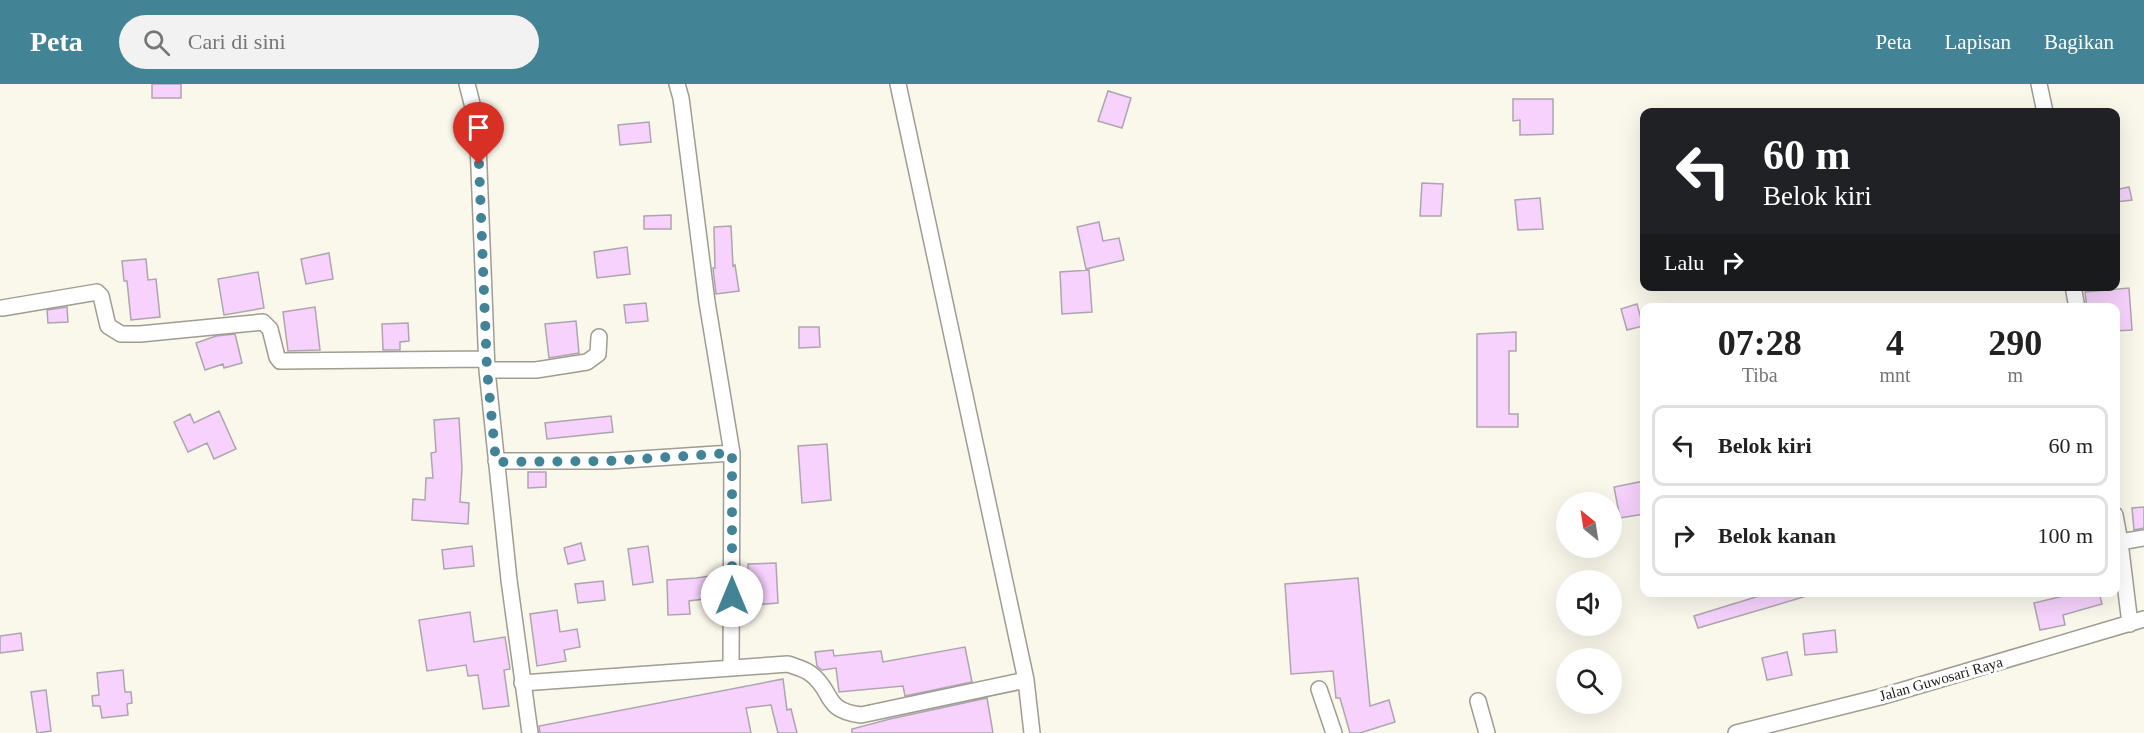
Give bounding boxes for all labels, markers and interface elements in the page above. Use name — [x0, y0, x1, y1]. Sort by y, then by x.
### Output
search box — [119, 15, 539, 69]
text: Peta — [30, 26, 83, 57]
icon: search — [140, 26, 173, 59]
text: Cari di sini — [188, 29, 286, 54]
text: Peta — [1875, 30, 1912, 54]
text: Lapisan — [1945, 30, 2011, 54]
text: Bagikan — [2044, 30, 2114, 54]
pin — [453, 102, 504, 164]
icon: arrive — [462, 111, 495, 144]
icon: left — [1664, 132, 1742, 210]
text: 60 m — [1763, 132, 1851, 178]
text: Belok kiri — [1763, 181, 1872, 211]
icon: right — [1716, 246, 1749, 279]
text: Lalu — [1664, 250, 1704, 275]
text: 07:28 — [1718, 323, 1802, 363]
text: 4 — [1886, 323, 1904, 363]
text: 290 — [1988, 323, 2042, 363]
text: Tiba — [1742, 364, 1778, 386]
text: mnt — [1879, 364, 1911, 386]
text: m — [2008, 364, 2023, 386]
icon: left — [1667, 429, 1700, 462]
text: Belok kiri — [1718, 433, 1812, 458]
text: 60 m — [2048, 433, 2093, 458]
north arrow — [1556, 492, 1622, 558]
map controls — [1556, 492, 1622, 714]
icon: right — [1667, 519, 1700, 552]
text: Belok kanan — [1718, 523, 1836, 548]
text: 100 m — [2037, 523, 2093, 548]
position arrow — [700, 564, 764, 628]
button: sound — [1556, 570, 1622, 636]
button: search — [1556, 648, 1622, 714]
street label: Jalan Guwosari Raya — [1878, 654, 2005, 704]

